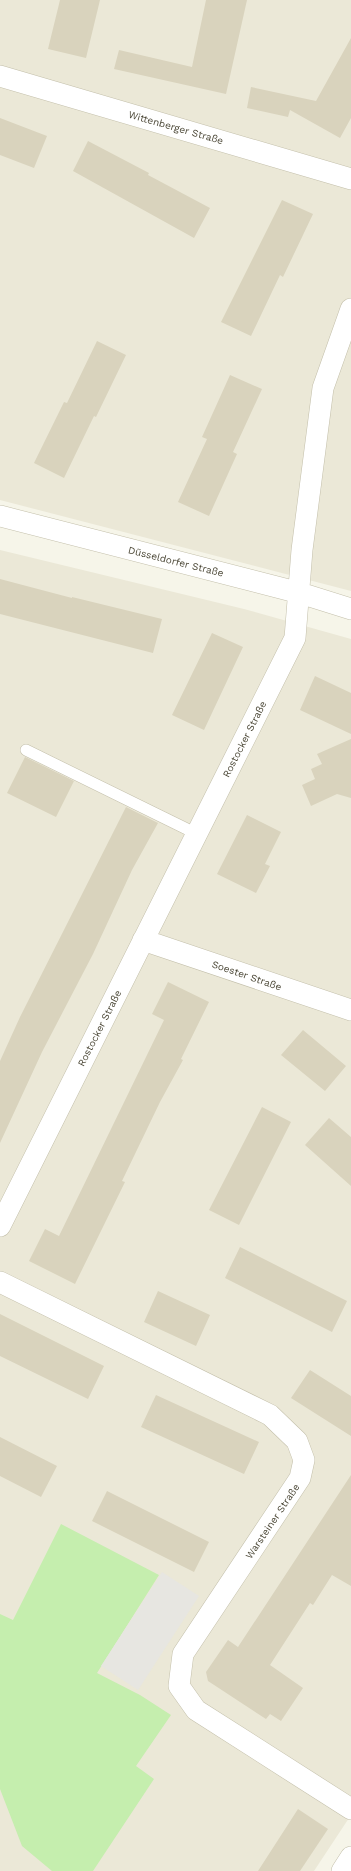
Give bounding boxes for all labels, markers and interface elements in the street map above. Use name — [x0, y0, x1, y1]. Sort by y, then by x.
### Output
street label: Wittenberger Straße — [127, 109, 225, 146]
street label: Düsseldorfer Straße — [127, 544, 225, 579]
street label: Rostocker Straße — [220, 699, 269, 779]
street label: Soester Straße — [211, 958, 283, 993]
street label: Rostocker Straße — [75, 988, 124, 1068]
street label: Warsteiner Straße — [243, 1482, 302, 1561]

